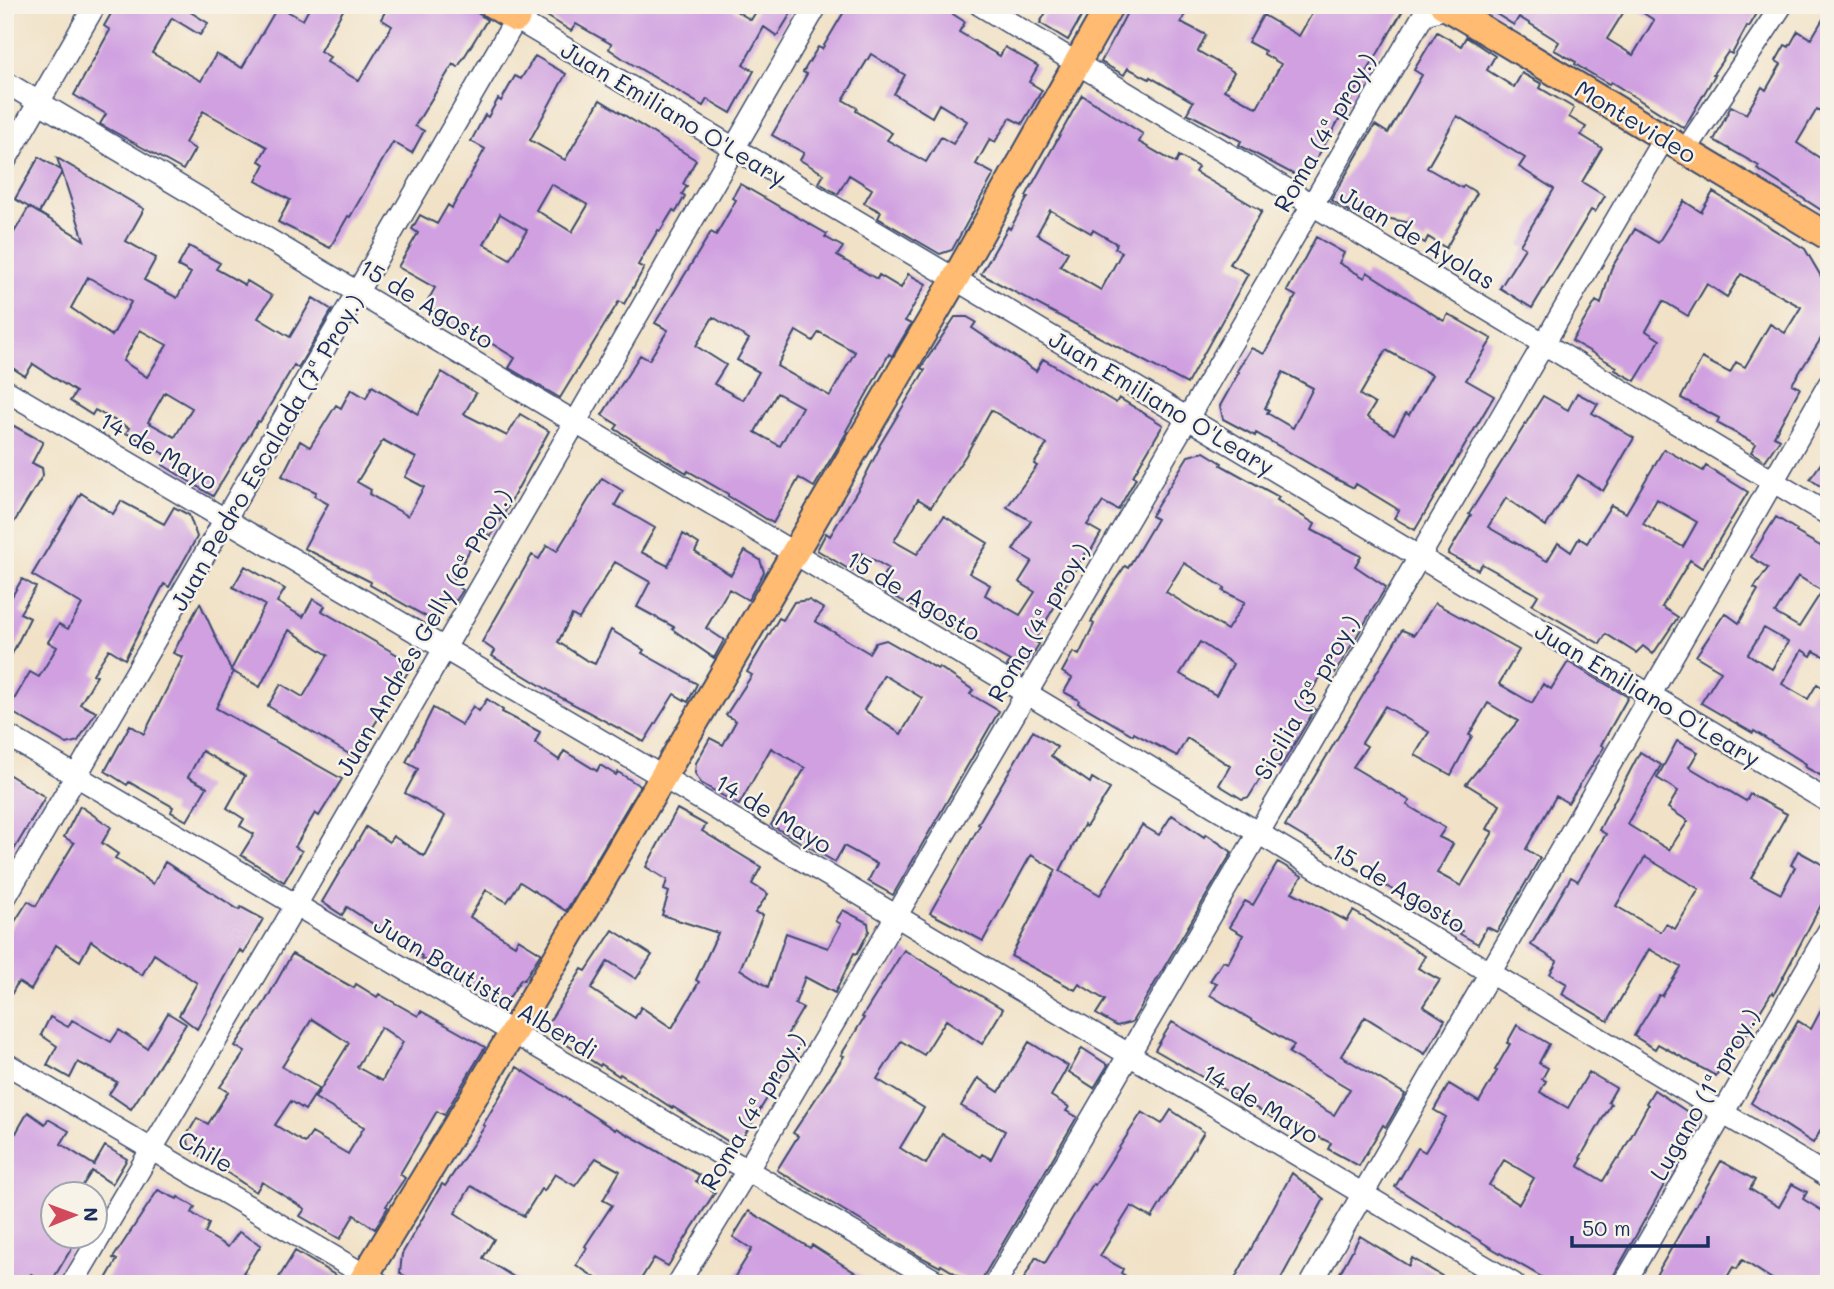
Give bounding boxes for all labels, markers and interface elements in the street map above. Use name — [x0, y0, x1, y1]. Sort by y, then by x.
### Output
street label: Juan Emiliano O'Leary — [556, 33, 792, 193]
street label: Roma (4ª proy.) — [1266, 47, 1382, 217]
street label: Montevideo — [1570, 73, 1702, 169]
street label: Juan de Ayolas — [1335, 178, 1501, 296]
street label: 15 de Agosto — [354, 251, 500, 355]
street label: Juan Pedro Escalada (7ª Proy.) — [162, 288, 370, 616]
street label: Juan Emiliano O'Leary — [1044, 322, 1280, 482]
street label: 14 de Mayo — [94, 404, 224, 496]
street label: Juan Andrés Gelly (6ª Proy.) — [328, 483, 518, 781]
street label: Roma (4ª proy.) — [980, 537, 1096, 707]
street label: 15 de Agosto — [841, 543, 987, 647]
street label: Sicilia (3ª proy.) — [1246, 609, 1366, 785]
street label: Juan Emiliano O'Leary — [1530, 614, 1766, 774]
street label: 14 de Mayo — [710, 766, 838, 860]
street label: 15 de Agosto — [1326, 835, 1472, 939]
street label: Juan Bautista Alberdi — [369, 908, 603, 1066]
street label: Lugano (1ª proy.) — [1642, 1002, 1766, 1186]
street label: Roma (4ª proy.) — [693, 1026, 811, 1196]
street label: 14 de Mayo — [1197, 1056, 1325, 1150]
street label: Chile — [173, 1123, 239, 1179]
north arrow — [38, 1180, 108, 1250]
scale bar — [1572, 1205, 1708, 1249]
text: N — [79, 1207, 104, 1222]
text: 50 m — [1582, 1214, 1631, 1241]

